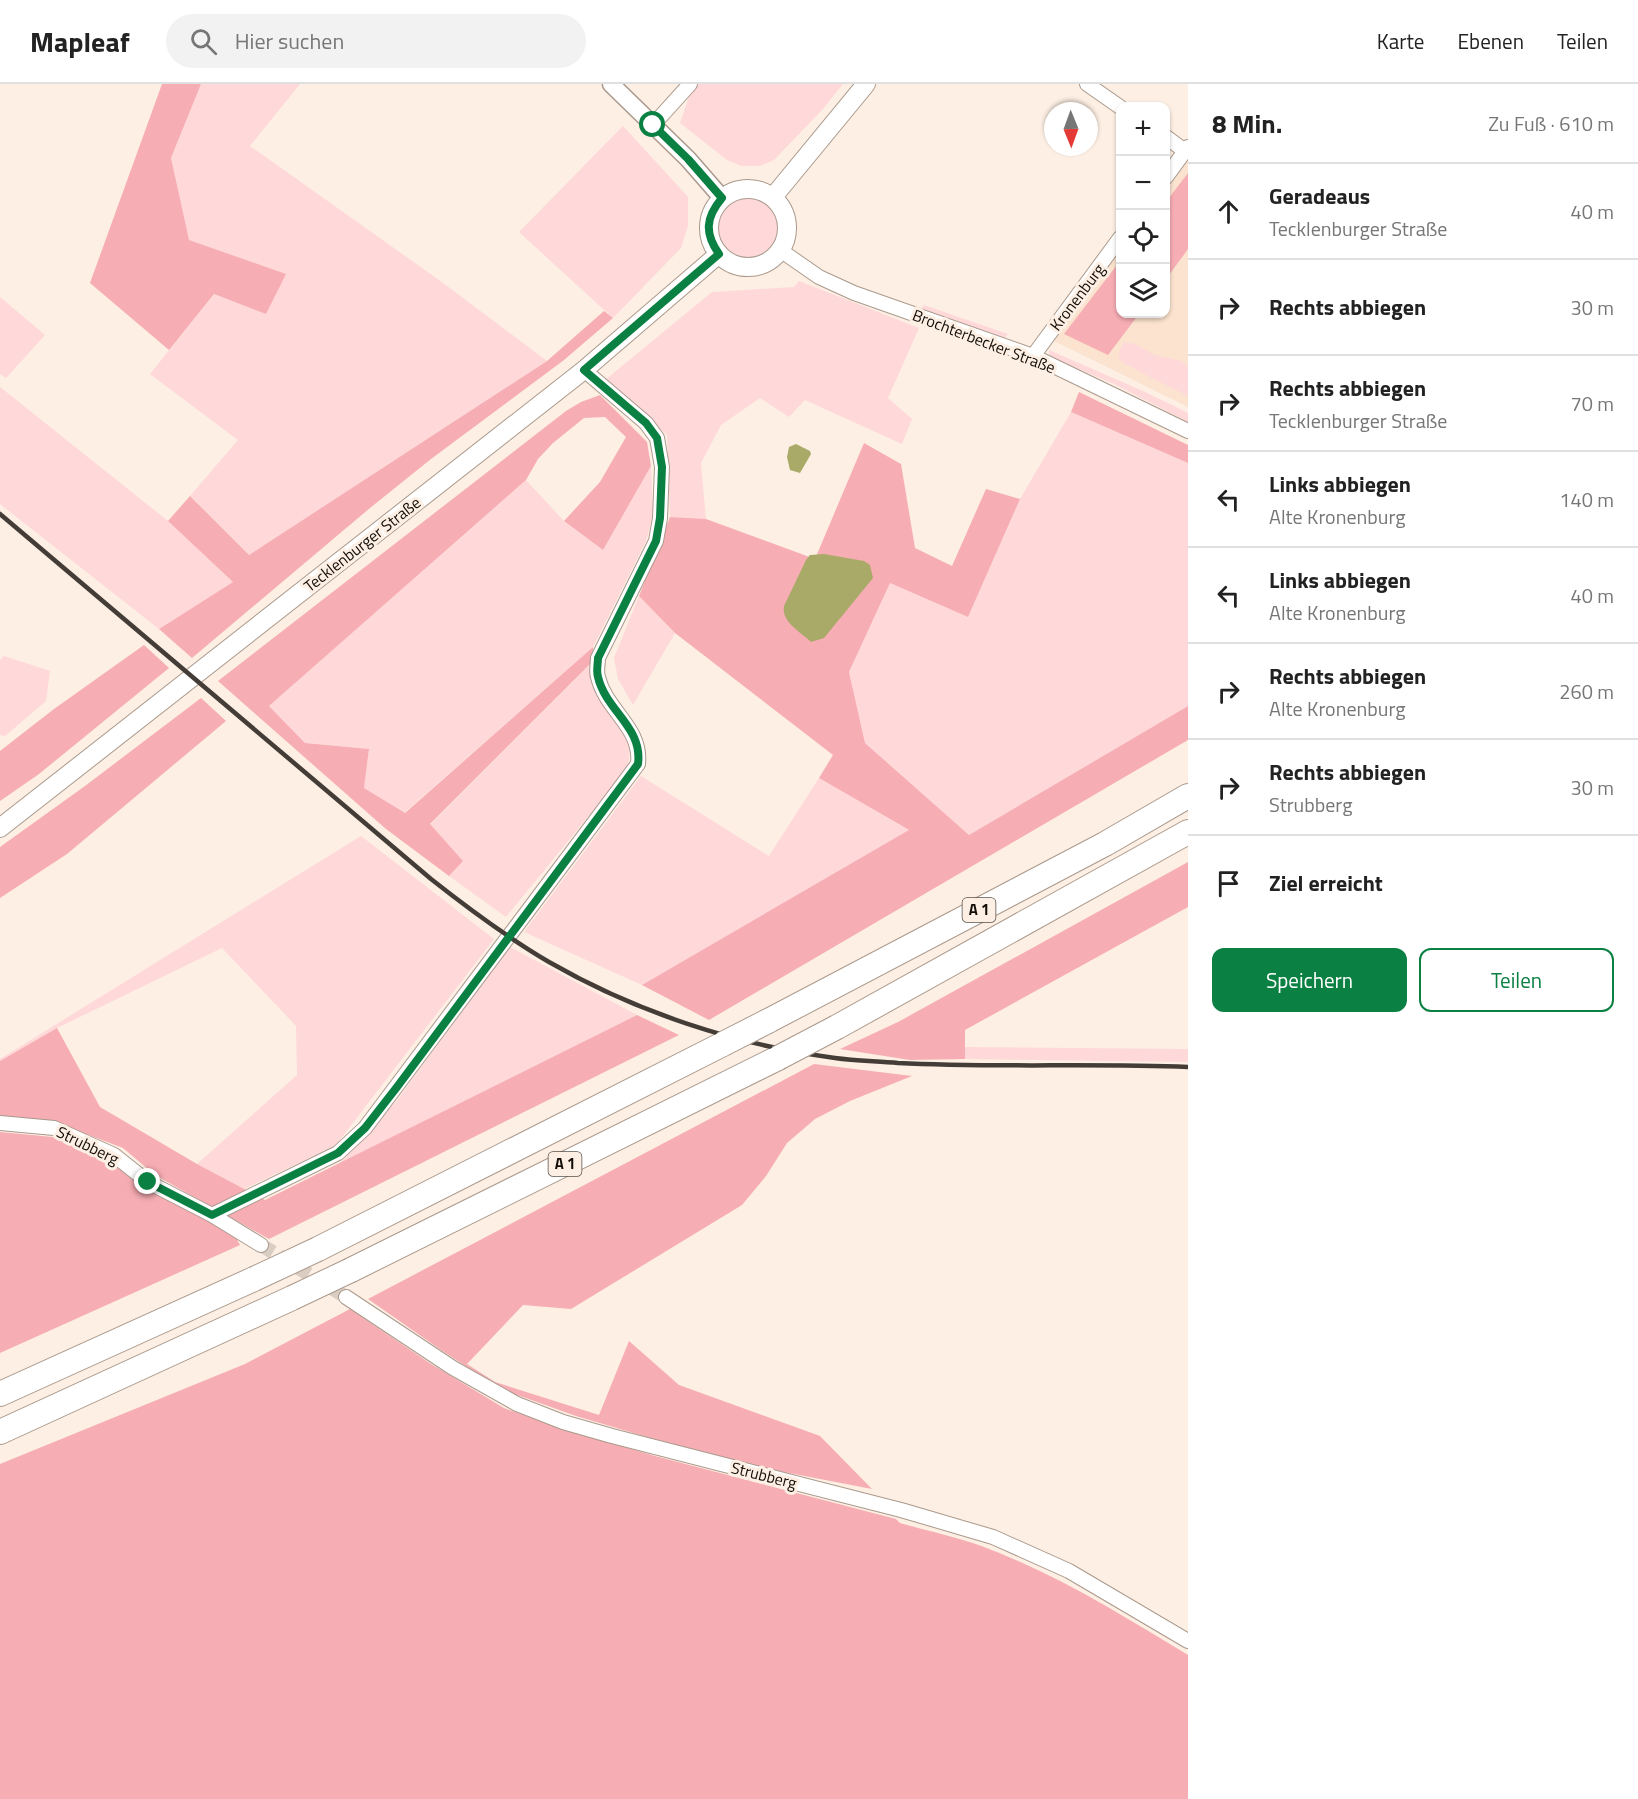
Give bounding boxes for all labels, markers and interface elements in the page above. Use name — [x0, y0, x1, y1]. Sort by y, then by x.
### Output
search box — [166, 14, 586, 68]
text: Mapleaf — [30, 20, 130, 63]
text: Hier suchen — [235, 24, 344, 58]
icon: search — [187, 25, 220, 58]
text: Karte — [1377, 25, 1424, 57]
text: Ebenen — [1457, 25, 1524, 57]
text: Teilen — [1557, 25, 1608, 57]
north arrow — [1044, 102, 1098, 156]
map controls — [1116, 102, 1170, 318]
button: + — [1116, 102, 1170, 156]
text: 8 Min. — [1212, 104, 1282, 143]
text: Zu Fuß · 610 m — [1488, 108, 1614, 139]
route start — [639, 111, 665, 137]
button: − — [1116, 156, 1170, 210]
text: Geradeaus — [1269, 179, 1370, 213]
icon: ahead — [1212, 195, 1245, 228]
text: 40 m — [1570, 196, 1614, 227]
button: locate — [1116, 210, 1170, 264]
text: Tecklenburger Straße — [1269, 213, 1447, 244]
street label: Kronenburg — [1044, 258, 1110, 336]
button: layers — [1116, 264, 1170, 318]
text: Rechts abbiegen — [1269, 290, 1426, 324]
icon: right — [1212, 291, 1245, 324]
text: 30 m — [1570, 292, 1614, 323]
street label: Brochterbecker Straße — [909, 303, 1059, 379]
text: Rechts abbiegen — [1269, 371, 1426, 405]
icon: right — [1212, 387, 1245, 420]
text: 70 m — [1570, 388, 1614, 419]
text: Tecklenburger Straße — [1269, 405, 1447, 436]
text: Links abbiegen — [1269, 467, 1411, 501]
icon: left — [1212, 483, 1245, 516]
text: 140 m — [1559, 484, 1614, 515]
street label: Tecklenburger Straße — [298, 491, 426, 597]
text: Alte Kronenburg — [1269, 501, 1405, 532]
text: Links abbiegen — [1269, 563, 1411, 597]
icon: left — [1212, 579, 1245, 612]
text: 40 m — [1570, 580, 1614, 611]
text: Alte Kronenburg — [1269, 597, 1405, 628]
text: Rechts abbiegen — [1269, 659, 1426, 693]
icon: right — [1212, 675, 1245, 708]
text: 260 m — [1559, 676, 1614, 707]
text: Alte Kronenburg — [1269, 693, 1405, 724]
text: Rechts abbiegen — [1269, 755, 1426, 789]
icon: right — [1212, 771, 1245, 804]
text: 30 m — [1570, 772, 1614, 803]
text: Strubberg — [1269, 789, 1352, 820]
text: Ziel erreicht — [1269, 866, 1383, 900]
icon: arrive — [1212, 867, 1245, 900]
road number: A 1 — [962, 898, 996, 922]
button: Speichern — [1212, 948, 1407, 1012]
button: Teilen — [1419, 948, 1614, 1012]
street label: Strubberg — [53, 1120, 123, 1170]
road number: A 1 — [548, 1152, 582, 1176]
route end — [134, 1168, 160, 1194]
street label: Strubberg — [729, 1455, 799, 1495]

